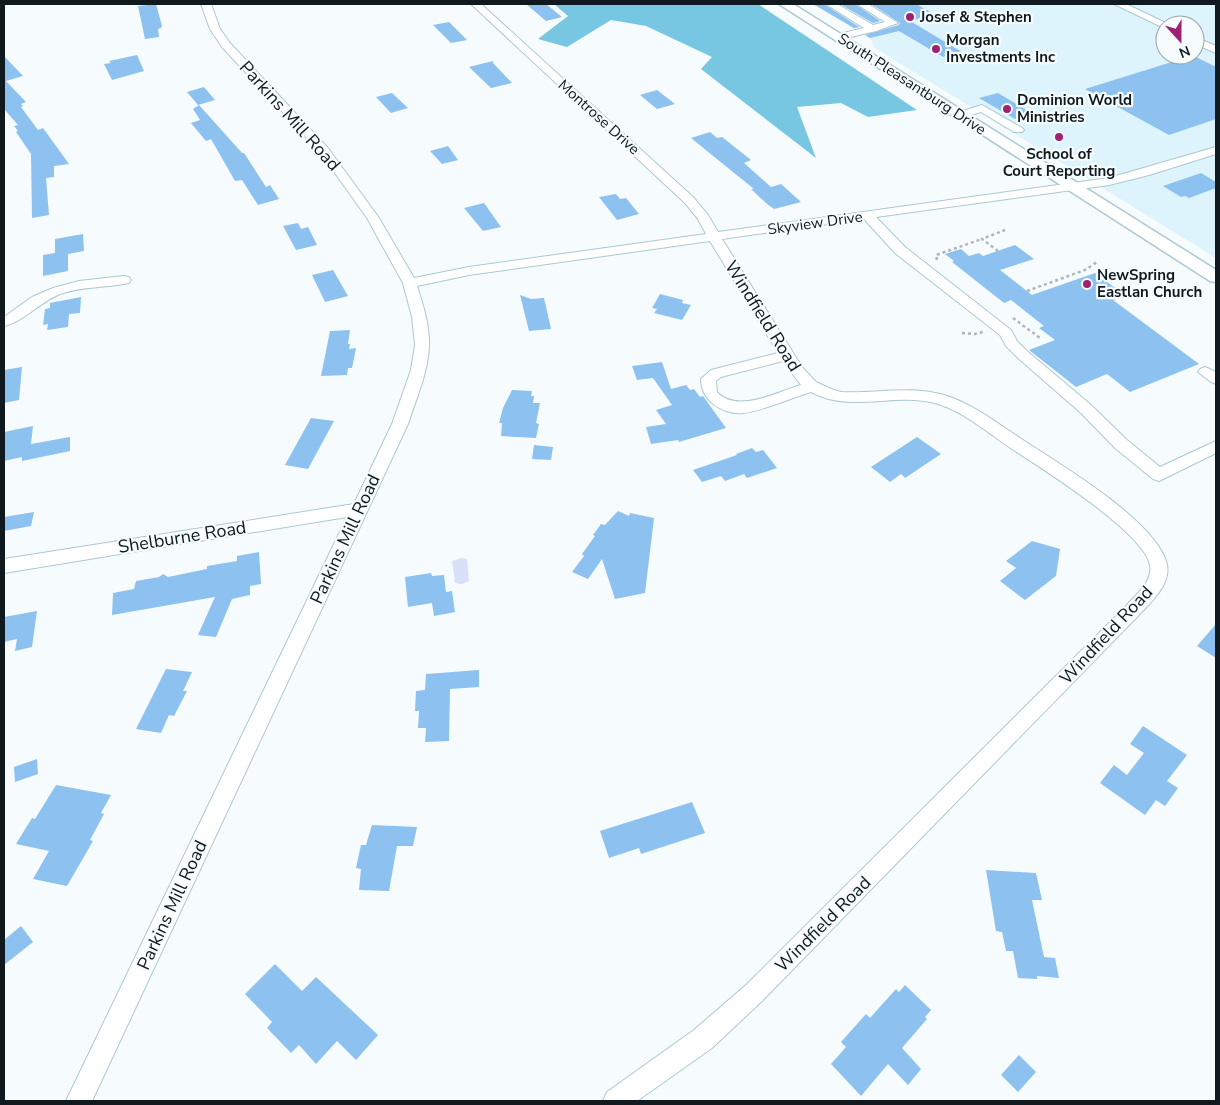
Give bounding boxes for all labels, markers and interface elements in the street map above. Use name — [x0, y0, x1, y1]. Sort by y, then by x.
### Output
place label: Josef & Stephen — [919, 7, 1032, 27]
marker: Josef & Stephen — [904, 11, 916, 23]
north arrow — [1155, 15, 1205, 65]
street label: South Pleasantburg Drive — [834, 29, 990, 140]
place label: Morgan Investments Inc — [946, 30, 1055, 67]
text: N — [1176, 41, 1193, 62]
marker: Morgan Investments Inc — [930, 43, 942, 55]
street label: Parkins Mill Road — [234, 56, 346, 176]
street label: Montrose Drive — [554, 75, 644, 159]
place label: Dominion World Ministries — [1017, 90, 1132, 127]
marker: Dominion World Ministries — [1001, 103, 1013, 115]
marker: School of Court Reporting — [1053, 131, 1065, 143]
place label: School of Court Reporting — [1003, 144, 1115, 181]
street label: Skyview Drive — [766, 206, 864, 240]
street label: Windfield Road — [719, 256, 807, 376]
place label: NewSpring Eastlan Church — [1097, 265, 1202, 302]
marker: NewSpring Eastlan Church — [1081, 278, 1093, 290]
street label: Parkins Mill Road — [304, 470, 386, 608]
street label: Shelburne Road — [116, 515, 248, 559]
street label: Windfield Road — [1054, 581, 1158, 689]
street label: Parkins Mill Road — [131, 836, 213, 974]
street label: Windfield Road — [770, 871, 876, 977]

